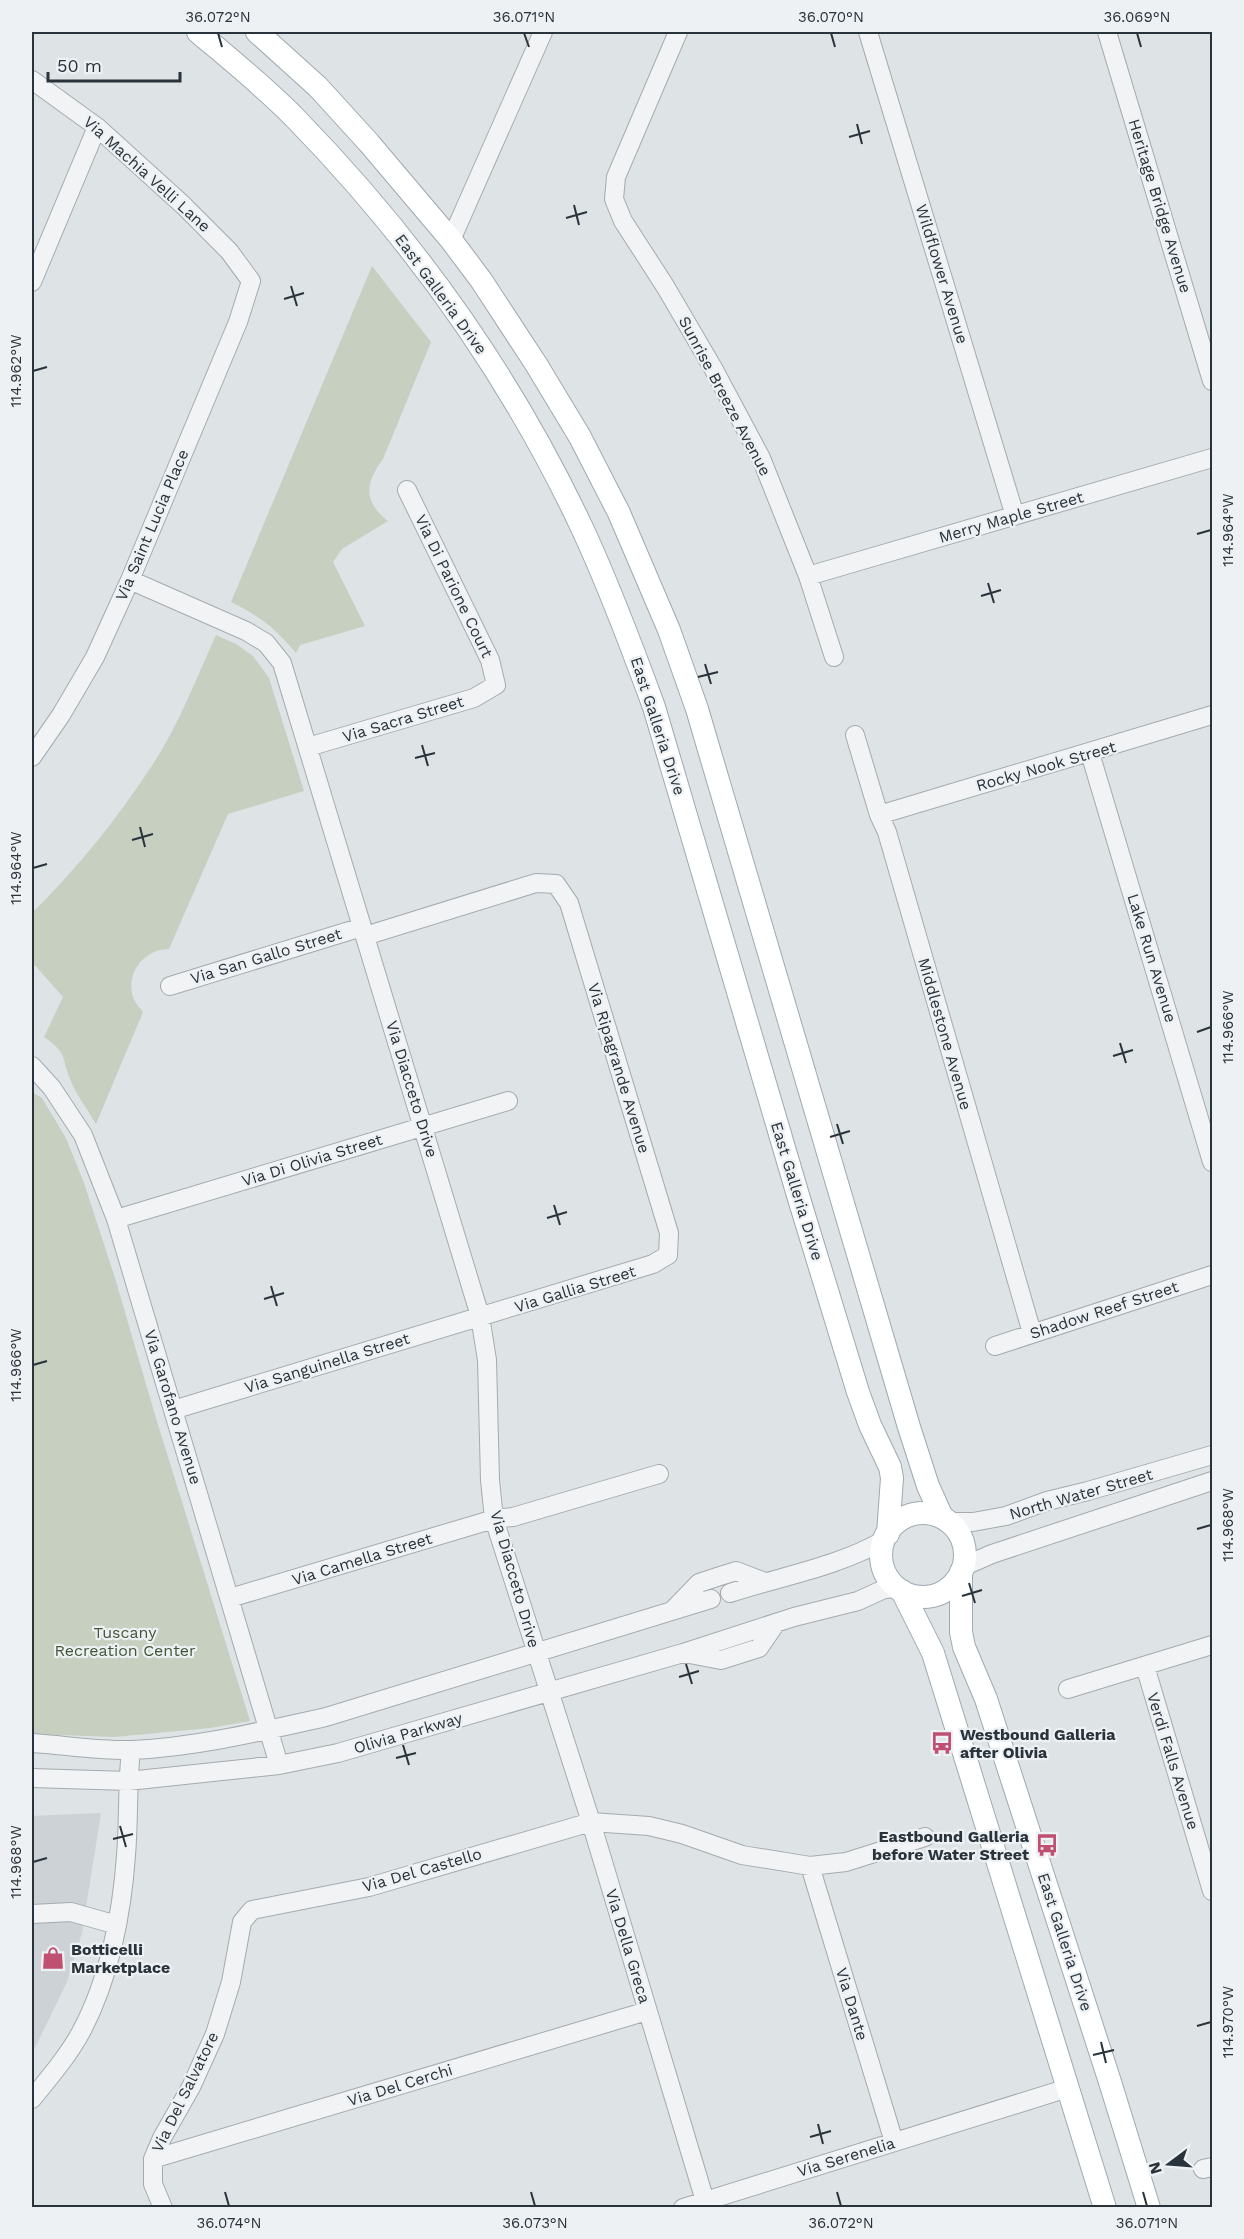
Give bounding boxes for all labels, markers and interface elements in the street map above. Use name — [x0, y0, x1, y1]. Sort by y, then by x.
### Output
text: 36.072°N — [185, 8, 251, 26]
text: 36.071°N — [493, 8, 555, 26]
text: 36.070°N — [798, 8, 864, 26]
text: 36.069°N — [1103, 8, 1171, 26]
scale bar — [48, 45, 180, 83]
text: 50 m — [57, 55, 102, 76]
street label: Via Machia Velli Lane — [80, 112, 214, 236]
street label: Heritage Bridge Avenue — [1124, 117, 1196, 295]
street label: Wildflower Avenue — [912, 202, 972, 346]
street label: East Galleria Drive — [391, 230, 491, 358]
street label: Sunrise Breeze Avenue — [675, 313, 775, 479]
text: 114.962°W — [7, 334, 25, 408]
street label: Via Saint Lucia Place — [111, 446, 193, 604]
street label: Merry Maple Street — [937, 487, 1086, 547]
text: 114.964°W — [1219, 493, 1237, 567]
street label: Via Di Parione Court — [411, 511, 497, 661]
street label: East Galleria Drive — [627, 654, 689, 798]
street label: Via Sacra Street — [340, 691, 466, 746]
street label: Rocky Nook Street — [974, 737, 1118, 795]
text: 114.964°W — [7, 831, 25, 905]
street label: Lake Run Avenue — [1123, 891, 1181, 1025]
street label: Via San Gallo Street — [188, 924, 344, 988]
street label: Middlestone Avenue — [914, 956, 976, 1112]
street label: Via Ripagrande Avenue — [584, 981, 654, 1155]
text: 114.966°W — [1219, 990, 1237, 1064]
street label: Via Diacceto Drive — [382, 1018, 442, 1160]
street label: East Galleria Drive — [767, 1119, 827, 1263]
street label: Via Di Olivia Street — [239, 1129, 385, 1190]
street label: Via Gallia Street — [512, 1261, 638, 1316]
street label: Shadow Reef Street — [1027, 1277, 1181, 1343]
street label: Via Garofano Avenue — [140, 1327, 206, 1487]
text: 114.966°W — [7, 1328, 25, 1402]
street label: Via Sanguinella Street — [242, 1329, 412, 1397]
street label: North Water Street — [1007, 1464, 1155, 1524]
text: 114.968°W — [1219, 1488, 1237, 1562]
street label: Via Diacceto Drive — [486, 1508, 544, 1650]
street label: Via Camella Street — [290, 1529, 435, 1589]
park label: Tuscany Recreation Center — [54, 1623, 196, 1660]
street label: Verdi Falls Avenue — [1143, 1690, 1203, 1832]
street label: Olivia Parkway — [351, 1708, 465, 1758]
place label: Westbound Galleria after Olivia — [960, 1725, 1116, 1762]
bus stop icon: Westbound Galleria after Olivia — [929, 1730, 955, 1756]
text: 114.968°W — [7, 1825, 25, 1899]
place label: Eastbound Galleria before Water Street — [872, 1827, 1030, 1864]
bus stop icon: Eastbound Galleria before Water Street — [1034, 1832, 1060, 1858]
street label: Via Del Castello — [360, 1844, 484, 1896]
street label: East Galleria Drive — [1034, 1870, 1096, 2014]
street label: Via Della Greca — [602, 1887, 654, 2005]
place label: Botticelli Marketplace — [71, 1940, 170, 1977]
shop icon: Botticelli Marketplace — [40, 1945, 66, 1971]
street label: Via Dante — [832, 1965, 872, 2043]
text: 114.970°W — [1219, 1986, 1237, 2058]
street label: Via Del Salvatore — [148, 2029, 222, 2155]
street label: Via Del Cerchi — [345, 2060, 455, 2110]
street label: Via Serenelia — [795, 2133, 897, 2181]
north arrow — [1139, 2134, 1199, 2194]
text: N — [1144, 2160, 1166, 2176]
text: 36.074°N — [196, 2214, 262, 2232]
text: 36.073°N — [502, 2214, 568, 2232]
text: 36.072°N — [808, 2214, 874, 2232]
text: 36.071°N — [1116, 2214, 1178, 2232]

